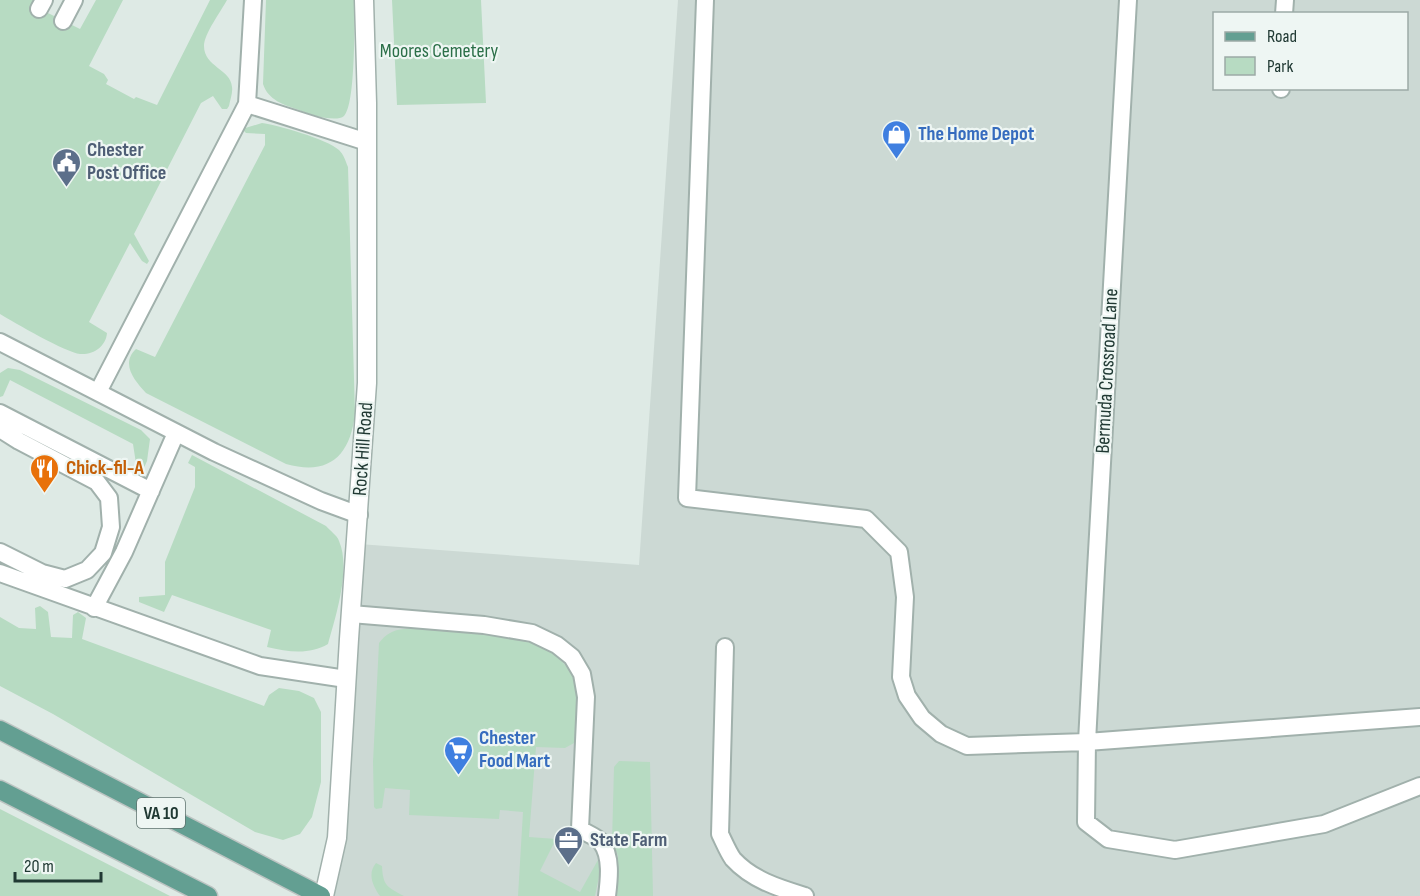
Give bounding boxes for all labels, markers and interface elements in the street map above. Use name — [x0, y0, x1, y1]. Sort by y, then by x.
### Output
legend — [1213, 12, 1408, 90]
text: Road — [1267, 26, 1297, 47]
park label: Moores Cemetery — [380, 39, 498, 63]
text: Park — [1267, 56, 1293, 77]
shop icon: The Home Depot — [881, 118, 913, 160]
place label: The Home Depot — [918, 122, 1035, 146]
place label: Chester Post Office — [87, 138, 166, 185]
public building icon: Chester Post Office — [50, 146, 82, 188]
street label: Bermuda Crossroad Lane — [1091, 288, 1123, 454]
street label: Rock Hill Road — [348, 401, 378, 497]
restaurant icon: Chick-fil-A — [29, 452, 61, 494]
place label: Chick-fil-A — [66, 456, 144, 480]
place label: Chester Food Mart — [479, 726, 551, 773]
supermarket icon: Chester Food Mart — [442, 734, 474, 776]
road number: VA 10 — [137, 798, 185, 828]
office icon: State Farm — [553, 824, 585, 866]
place label: State Farm — [590, 828, 667, 852]
scale bar — [15, 845, 100, 883]
text: 20 m — [24, 856, 54, 877]

